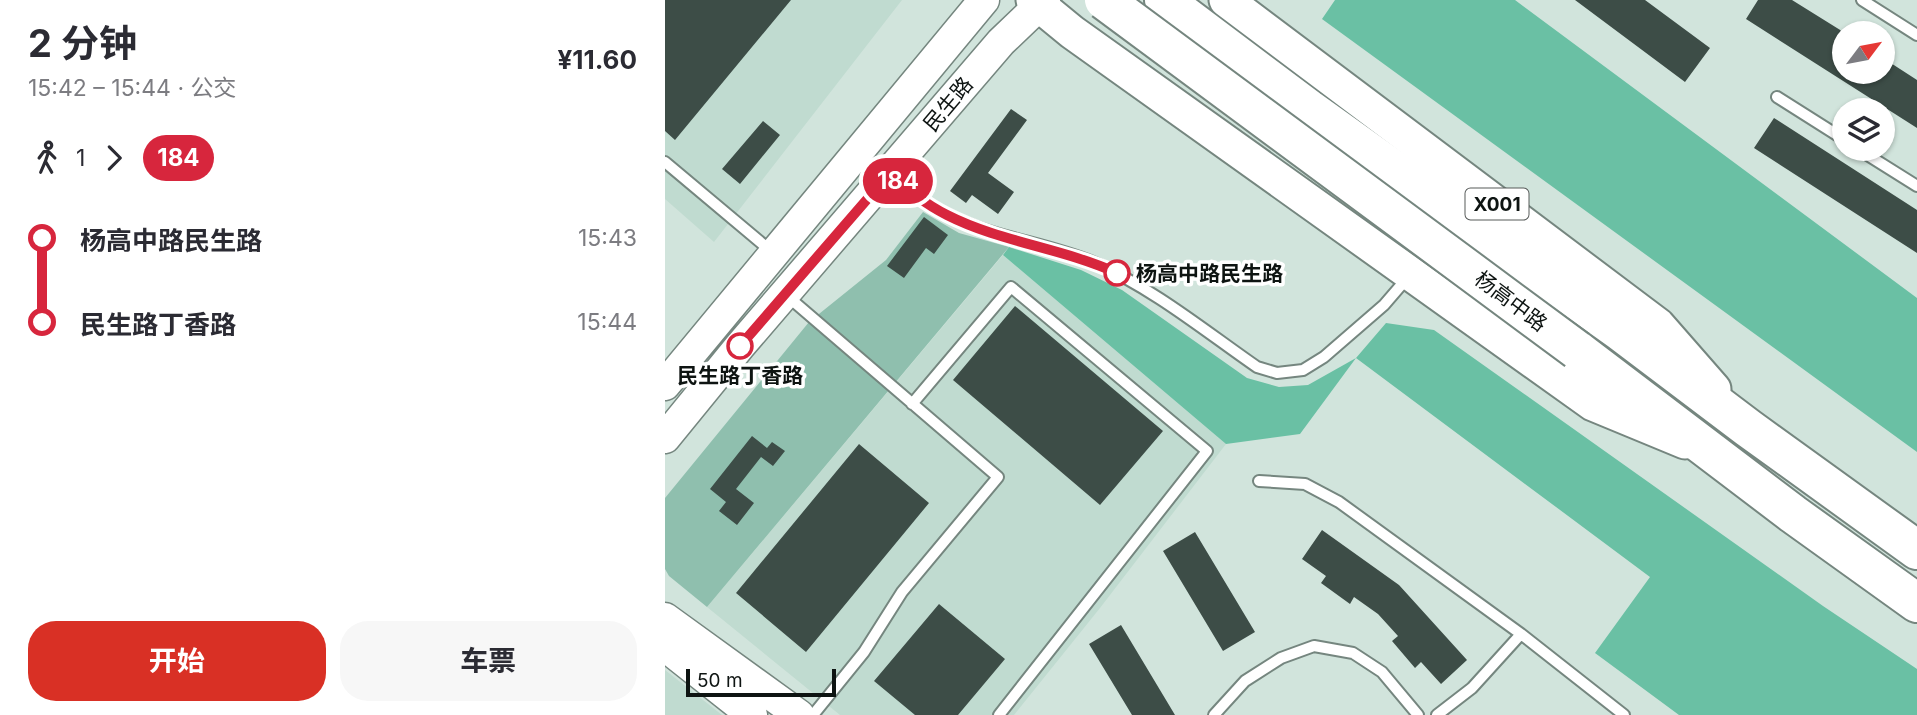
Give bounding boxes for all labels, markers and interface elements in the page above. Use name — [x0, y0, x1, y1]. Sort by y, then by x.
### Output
text: 2 分钟 — [28, 20, 137, 66]
north arrow — [1832, 21, 1895, 84]
map controls — [1832, 21, 1895, 161]
text: ¥11.60 — [557, 44, 637, 75]
street label: 民生路 — [918, 72, 978, 136]
text: 15:42 – 15:44 · 公交 — [28, 74, 237, 102]
button: layers — [1832, 98, 1895, 161]
icon: walk — [28, 139, 66, 177]
icon: forward — [95, 139, 133, 177]
text: 184 — [157, 143, 200, 172]
text: 1 — [76, 144, 85, 172]
line badge: 184 — [858, 158, 938, 204]
text: 184 — [877, 166, 919, 195]
road number: X001 — [1465, 188, 1529, 220]
text: 15:43 — [578, 224, 637, 252]
text: 杨高中路民生路 — [80, 225, 262, 256]
marker: 杨高中路民生路 — [1104, 260, 1130, 286]
place label: 杨高中路民生路 — [1136, 261, 1283, 286]
street label: 杨高中路 — [1470, 266, 1552, 336]
text: 15:44 — [577, 308, 637, 336]
text: 民生路丁香路 — [80, 309, 236, 340]
marker: 民生路丁香路 — [727, 333, 753, 359]
place label: 民生路丁香路 — [677, 363, 803, 388]
button: 开始 — [28, 621, 326, 701]
button: 车票 — [340, 621, 637, 701]
scale bar — [686, 666, 837, 698]
text: 50 m — [697, 669, 743, 692]

